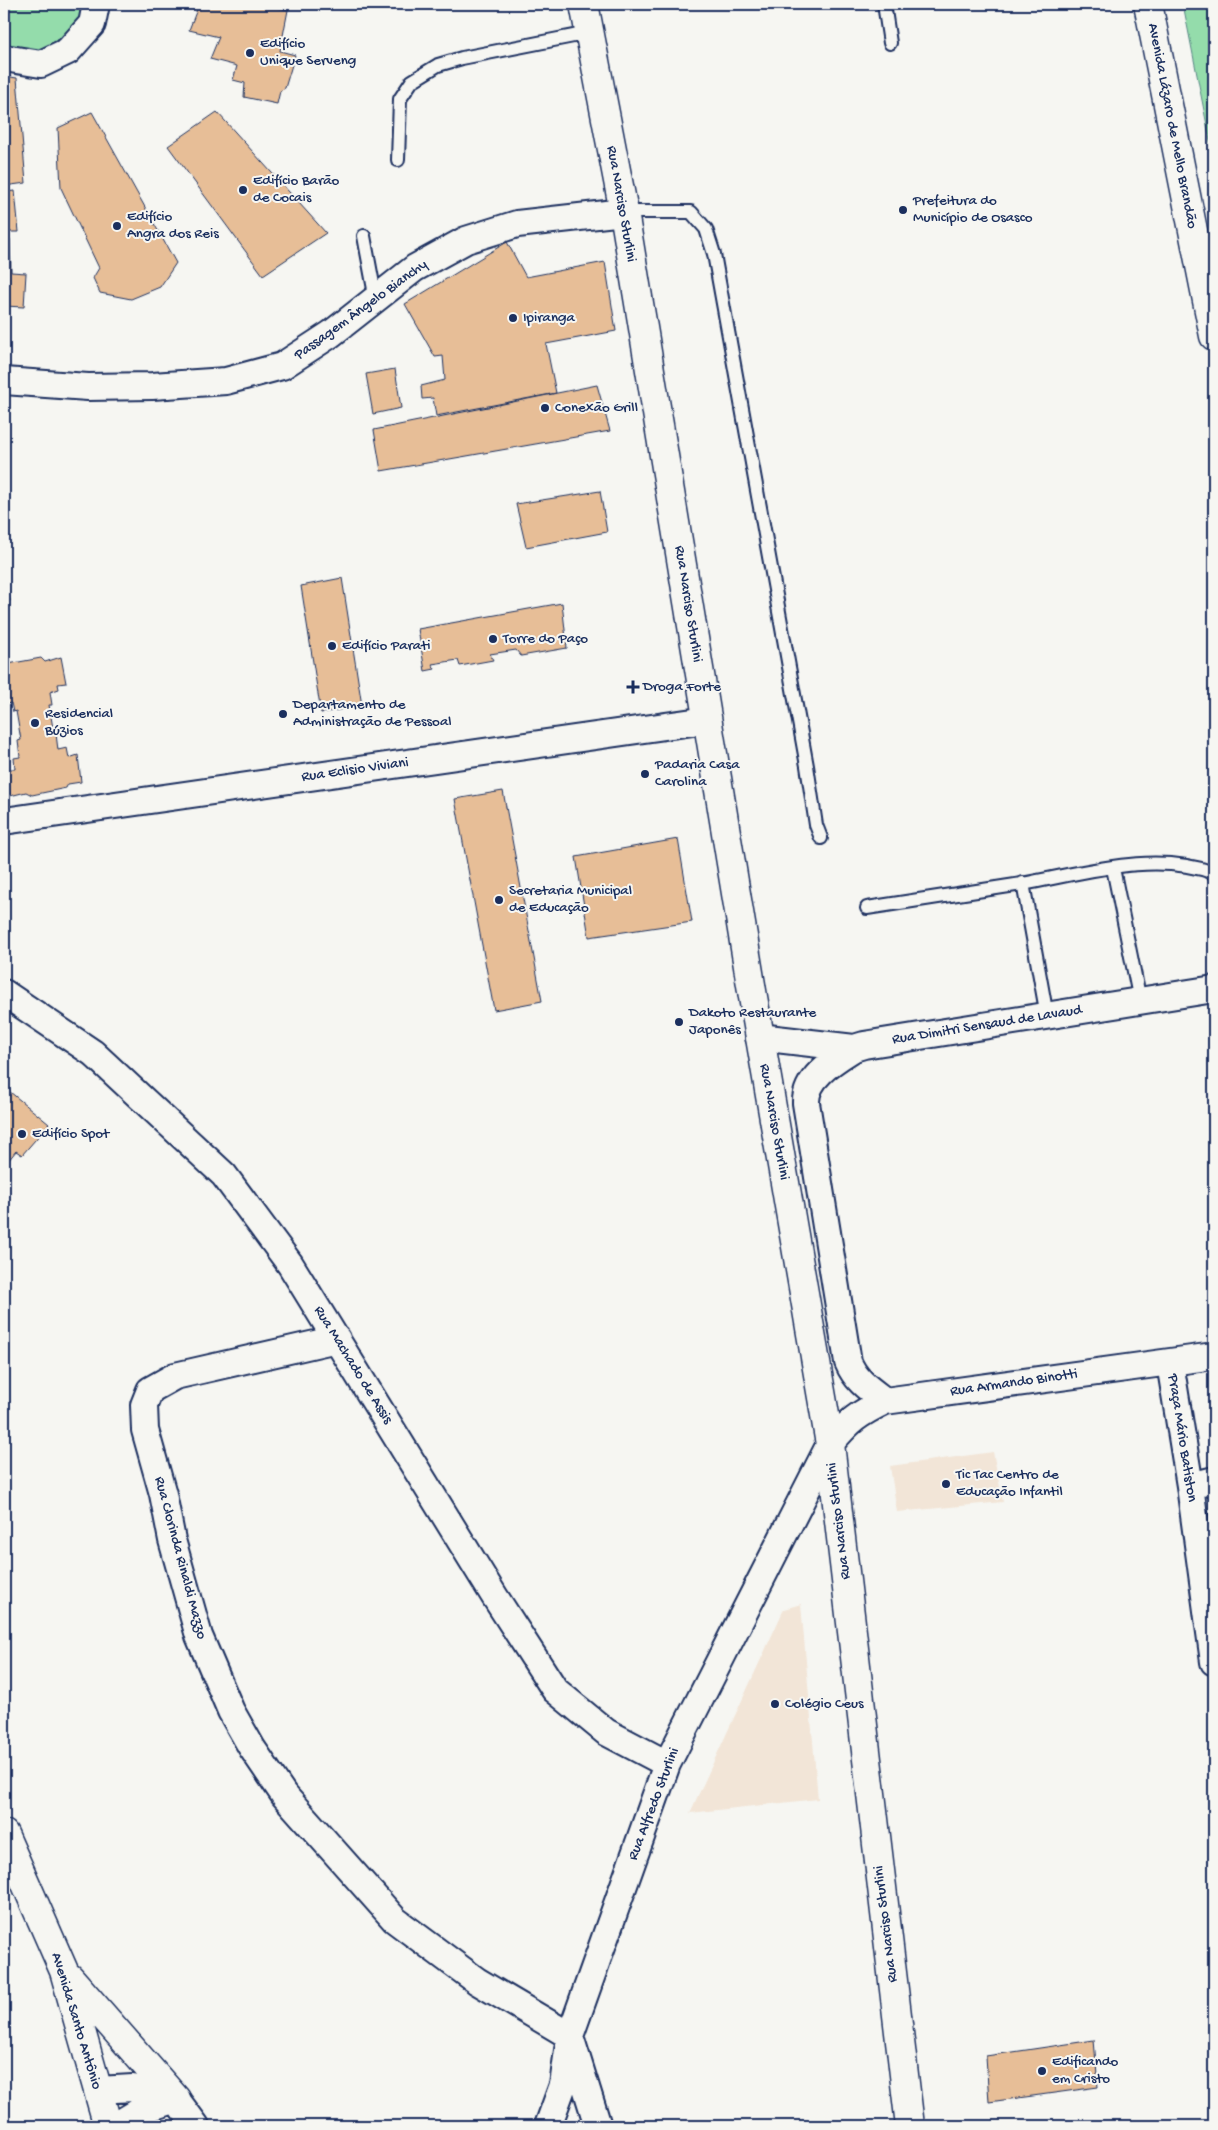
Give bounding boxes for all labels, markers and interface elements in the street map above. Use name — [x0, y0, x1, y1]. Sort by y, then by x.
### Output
street label: Avenida Lázaro de Mello Brandão — [1143, 22, 1201, 231]
place label: Edifício Unique Serveng — [260, 35, 356, 70]
marker: Edifício Unique Serveng — [244, 47, 256, 59]
street label: Rua Narciso Sturlini — [602, 144, 640, 264]
place label: Edifício Barão de Cocais — [253, 172, 340, 207]
marker: Edifício Barão de Cocais — [237, 184, 249, 196]
place label: Prefeitura do Município de Osasco — [912, 192, 1033, 227]
marker: Prefeitura do Município de Osasco — [897, 204, 909, 216]
place label: Edifício Angra dos Reis — [127, 208, 219, 243]
marker: Edifício Angra dos Reis — [111, 220, 123, 232]
street label: Passagem Ângelo Bianchy — [290, 255, 432, 365]
place label: Ipiranga — [523, 309, 576, 327]
marker: Ipiranga — [507, 312, 519, 324]
place label: Conexão Grill — [555, 399, 638, 417]
marker: Conexão Grill — [539, 402, 551, 414]
street label: Rua Narciso Sturlini — [670, 544, 706, 664]
place label: Torre do Paço — [502, 630, 588, 648]
marker: Torre do Paço — [487, 633, 499, 645]
place label: Edifício Parati — [342, 637, 431, 655]
marker: Edifício Parati — [326, 640, 338, 652]
place label: Droga Forte — [642, 678, 721, 696]
marker: Droga Forte — [627, 681, 639, 693]
place label: Departamento de Administração de Pessoal — [292, 696, 452, 731]
place label: Residencial Búzios — [44, 705, 113, 740]
marker: Departamento de Administração de Pessoal — [277, 708, 289, 720]
marker: Residencial Búzios — [29, 717, 41, 729]
street label: Rua Eclisio Viviani — [300, 754, 410, 786]
place label: Padaria Casa Carolina — [654, 756, 740, 791]
marker: Padaria Casa Carolina — [639, 768, 651, 780]
place label: Secretaria Municipal de Educação — [509, 882, 632, 917]
marker: Secretaria Municipal de Educação — [493, 894, 505, 906]
street label: Rua Dimitri Sensaud de Lavaud — [891, 1001, 1084, 1049]
place label: Dakoto Restaurante Japonês — [688, 1004, 817, 1039]
marker: Dakoto Restaurante Japonês — [673, 1016, 685, 1028]
street label: Rua Narciso Sturlini — [755, 1062, 793, 1182]
place label: Edifício Spot — [32, 1125, 111, 1143]
marker: Edifício Spot — [16, 1128, 28, 1140]
street label: Rua Machado de Assis — [309, 1303, 397, 1428]
street label: Rua Armando Binotti — [949, 1365, 1079, 1401]
street label: Praça Mário Batiston — [1163, 1372, 1201, 1503]
street label: Rua Narciso Sturlini — [823, 1461, 855, 1581]
place label: Tic Tac Centro de Educação Infantil — [955, 1466, 1063, 1501]
street label: Rua Clorinda Rinaldi Mazzo — [150, 1475, 210, 1641]
marker: Tic Tac Centro de Educação Infantil — [940, 1478, 952, 1490]
place label: Colégio Ceus — [785, 1695, 864, 1713]
marker: Colégio Ceus — [769, 1698, 781, 1710]
street label: Rua Alfredo Sturlini — [624, 1745, 684, 1863]
street label: Rua Narciso Sturlini — [870, 1864, 902, 1984]
street label: Avenida Santo Antônio — [47, 1950, 105, 2092]
place label: Edificando em Cristo — [1052, 2053, 1119, 2088]
marker: Edificando em Cristo — [1036, 2065, 1048, 2077]

